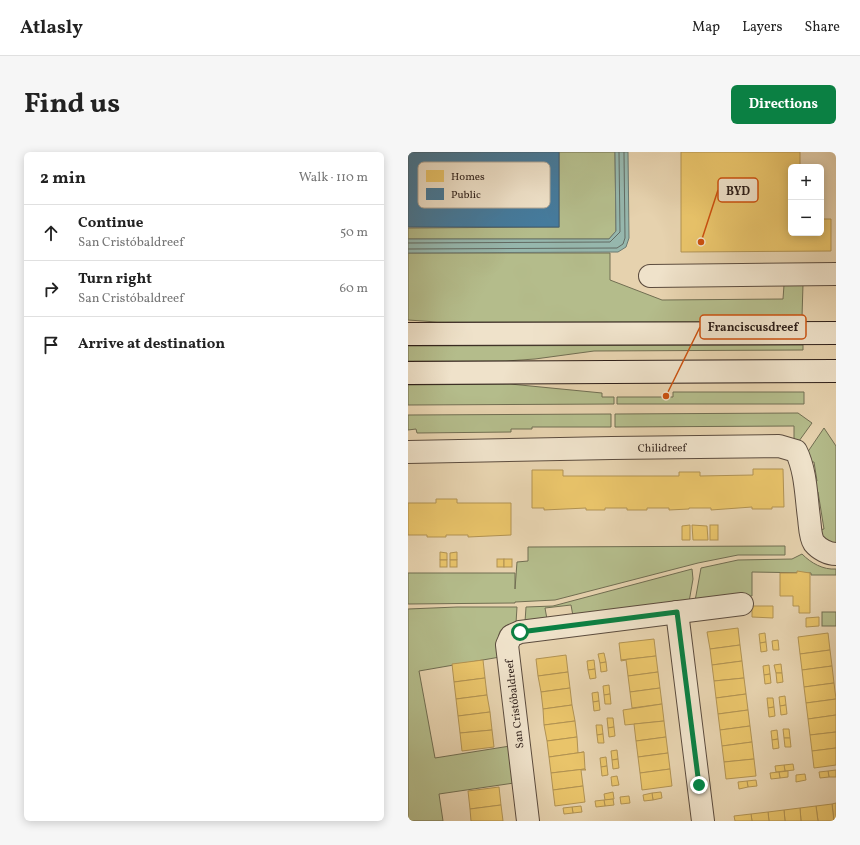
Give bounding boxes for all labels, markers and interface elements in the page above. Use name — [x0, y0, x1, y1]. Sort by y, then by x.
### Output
text: Atlasly — [20, 15, 83, 41]
text: Map — [692, 18, 720, 37]
text: Layers — [742, 18, 782, 37]
text: Share — [804, 18, 840, 37]
text: Find us — [24, 85, 120, 124]
button: Directions — [731, 85, 836, 124]
legend — [418, 162, 550, 208]
map controls — [788, 164, 824, 236]
button: + — [788, 164, 824, 200]
text: 2 min — [40, 167, 86, 190]
text: Walk · 110 m — [299, 169, 368, 187]
text: Homes — [451, 170, 485, 185]
callout: BYD — [718, 178, 758, 202]
text: BYD — [726, 184, 750, 200]
text: Public — [451, 188, 481, 203]
button: − — [788, 200, 824, 236]
text: Continue — [78, 213, 143, 234]
icon: ahead — [40, 222, 62, 244]
text: 50 m — [340, 224, 368, 242]
text: San Cristóbaldreef — [78, 234, 184, 252]
text: Turn right — [78, 269, 152, 290]
icon: right — [40, 278, 62, 300]
text: 60 m — [340, 280, 368, 298]
text: San Cristóbaldreef — [78, 290, 184, 308]
callout: Franciscusdreef — [700, 315, 806, 339]
text: Franciscusdreef — [708, 320, 799, 336]
icon: arrive — [40, 334, 62, 356]
text: Arrive at destination — [78, 334, 225, 355]
street label: Chilidreef — [638, 441, 688, 457]
route start — [511, 623, 529, 641]
street label: San Cristóbaldreef — [502, 657, 528, 749]
route end — [690, 776, 708, 794]

